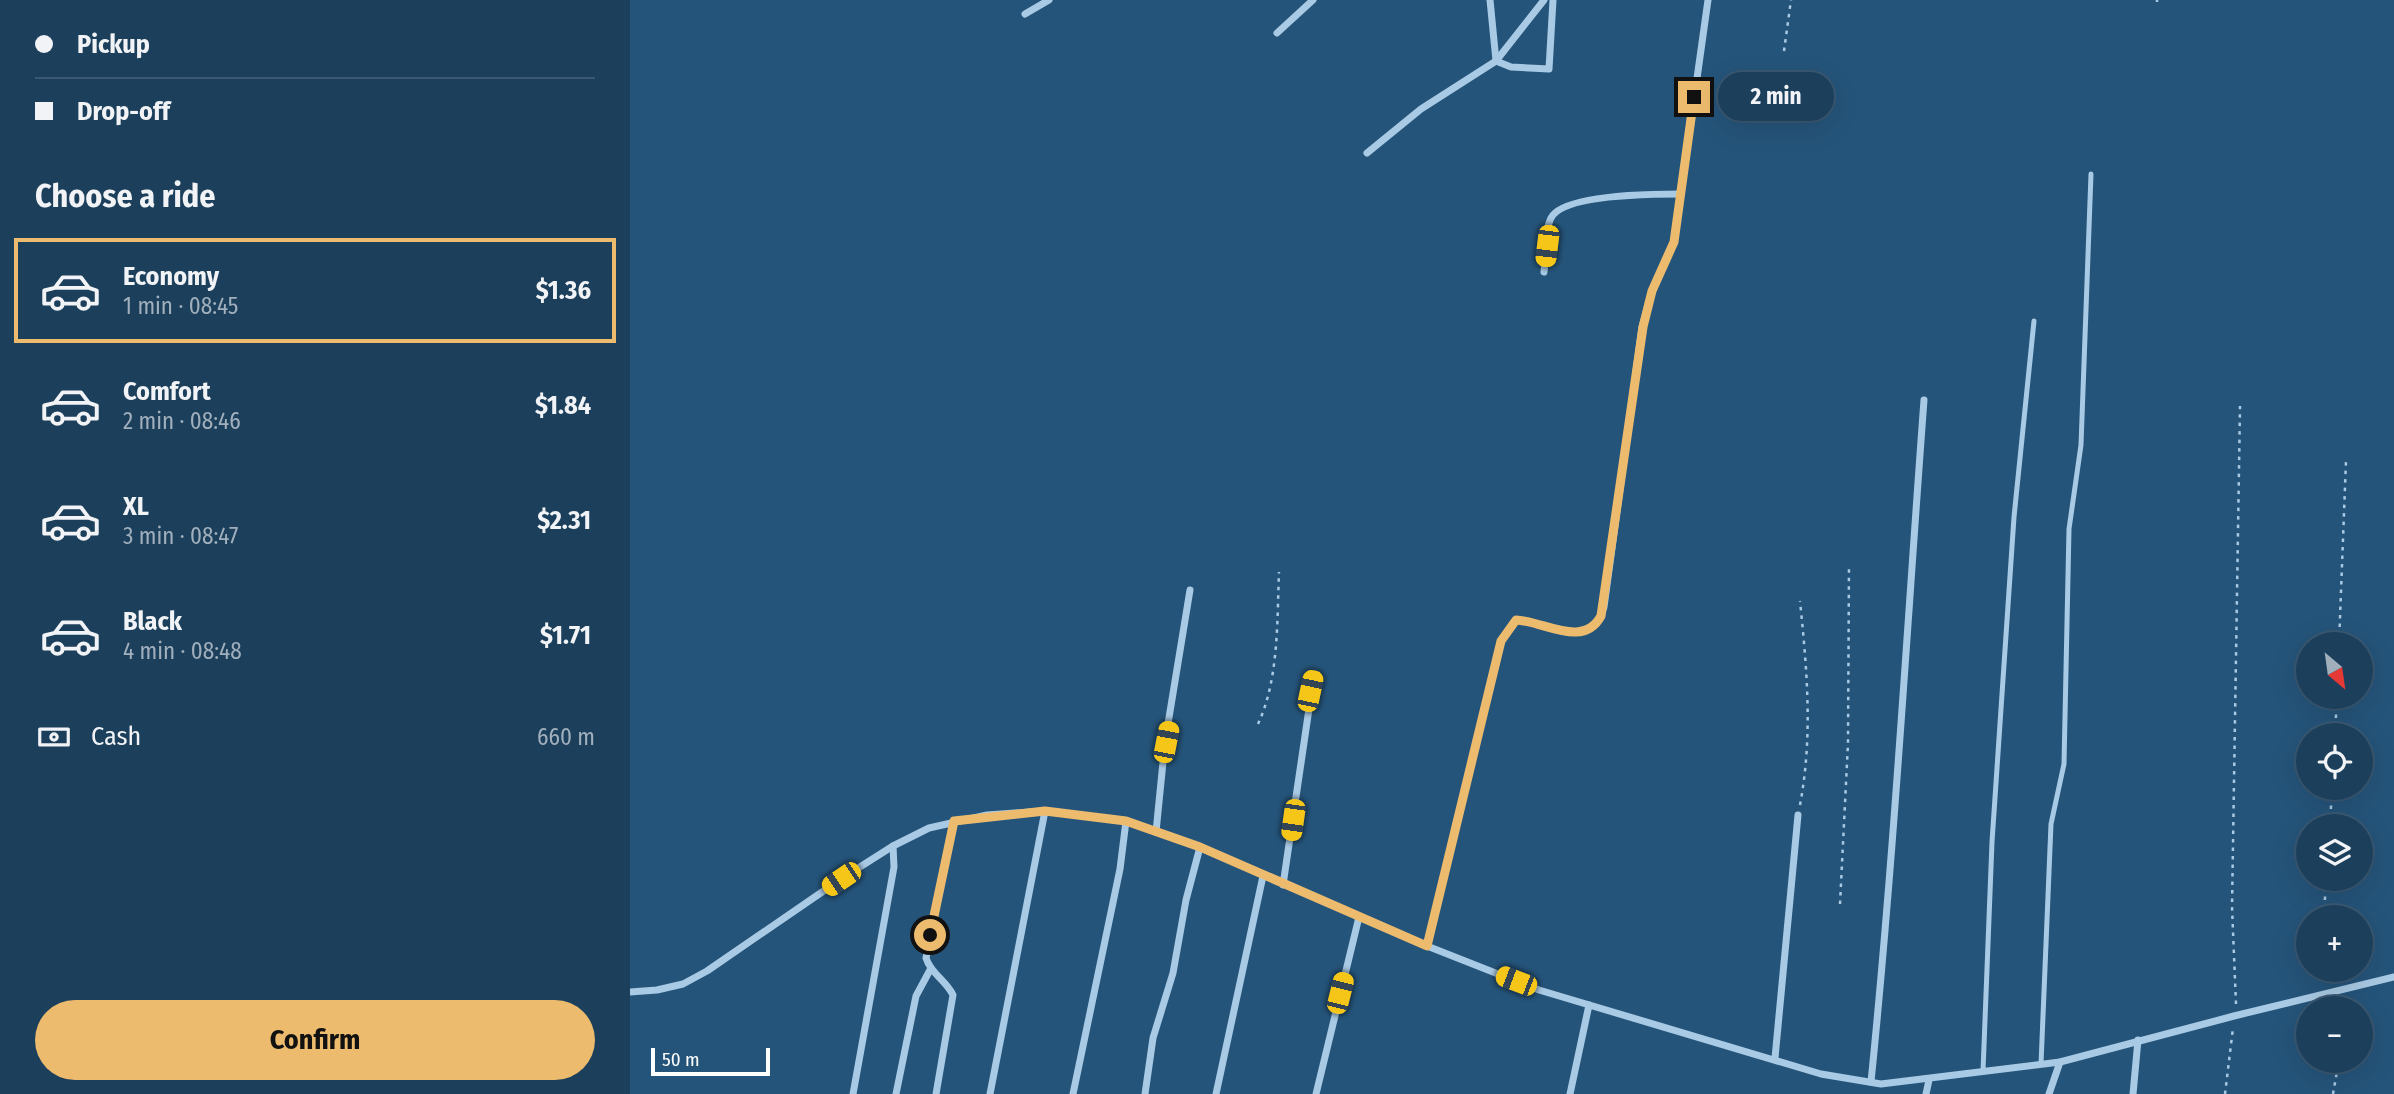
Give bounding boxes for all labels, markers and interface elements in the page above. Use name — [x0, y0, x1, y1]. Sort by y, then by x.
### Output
text: Pickup — [77, 29, 150, 60]
callout: 2 min — [1718, 72, 1834, 122]
route end — [1678, 81, 1710, 113]
text: 2 min — [1751, 82, 1802, 110]
text: Drop-off — [77, 96, 170, 127]
text: Choose a ride — [35, 177, 216, 215]
car — [1535, 224, 1560, 268]
icon: car — [39, 259, 102, 322]
text: Economy — [123, 261, 219, 292]
text: $1.36 — [536, 275, 591, 306]
text: 1 min · 08:45 — [123, 292, 238, 320]
icon: car — [39, 374, 102, 437]
text: Comfort — [123, 376, 211, 407]
text: $1.84 — [535, 390, 591, 421]
text: 2 min · 08:46 — [123, 407, 241, 435]
icon: car — [39, 489, 102, 552]
text: XL — [123, 491, 149, 522]
text: $2.31 — [537, 505, 591, 536]
text: 3 min · 08:47 — [123, 522, 238, 550]
icon: car — [39, 604, 102, 667]
text: Black — [123, 606, 182, 637]
text: $1.71 — [540, 620, 591, 651]
north arrow — [2296, 632, 2373, 709]
map controls — [2296, 632, 2373, 1073]
text: 4 min · 08:48 — [123, 637, 242, 665]
car — [1296, 668, 1325, 714]
icon: cash — [35, 718, 73, 756]
car — [1152, 719, 1181, 765]
text: Cash — [91, 721, 141, 752]
text: 660 m — [537, 723, 595, 751]
button: locate — [2296, 723, 2373, 800]
car — [1280, 798, 1307, 842]
button: layers — [2296, 814, 2373, 891]
car — [818, 859, 865, 899]
button: + — [2296, 905, 2373, 982]
route start — [914, 919, 946, 951]
car — [1493, 964, 1540, 998]
car — [1325, 970, 1356, 1016]
button: − — [2296, 996, 2373, 1073]
button: Confirm — [35, 1000, 595, 1080]
scale bar — [651, 1045, 770, 1077]
text: 50 m — [662, 1048, 700, 1071]

